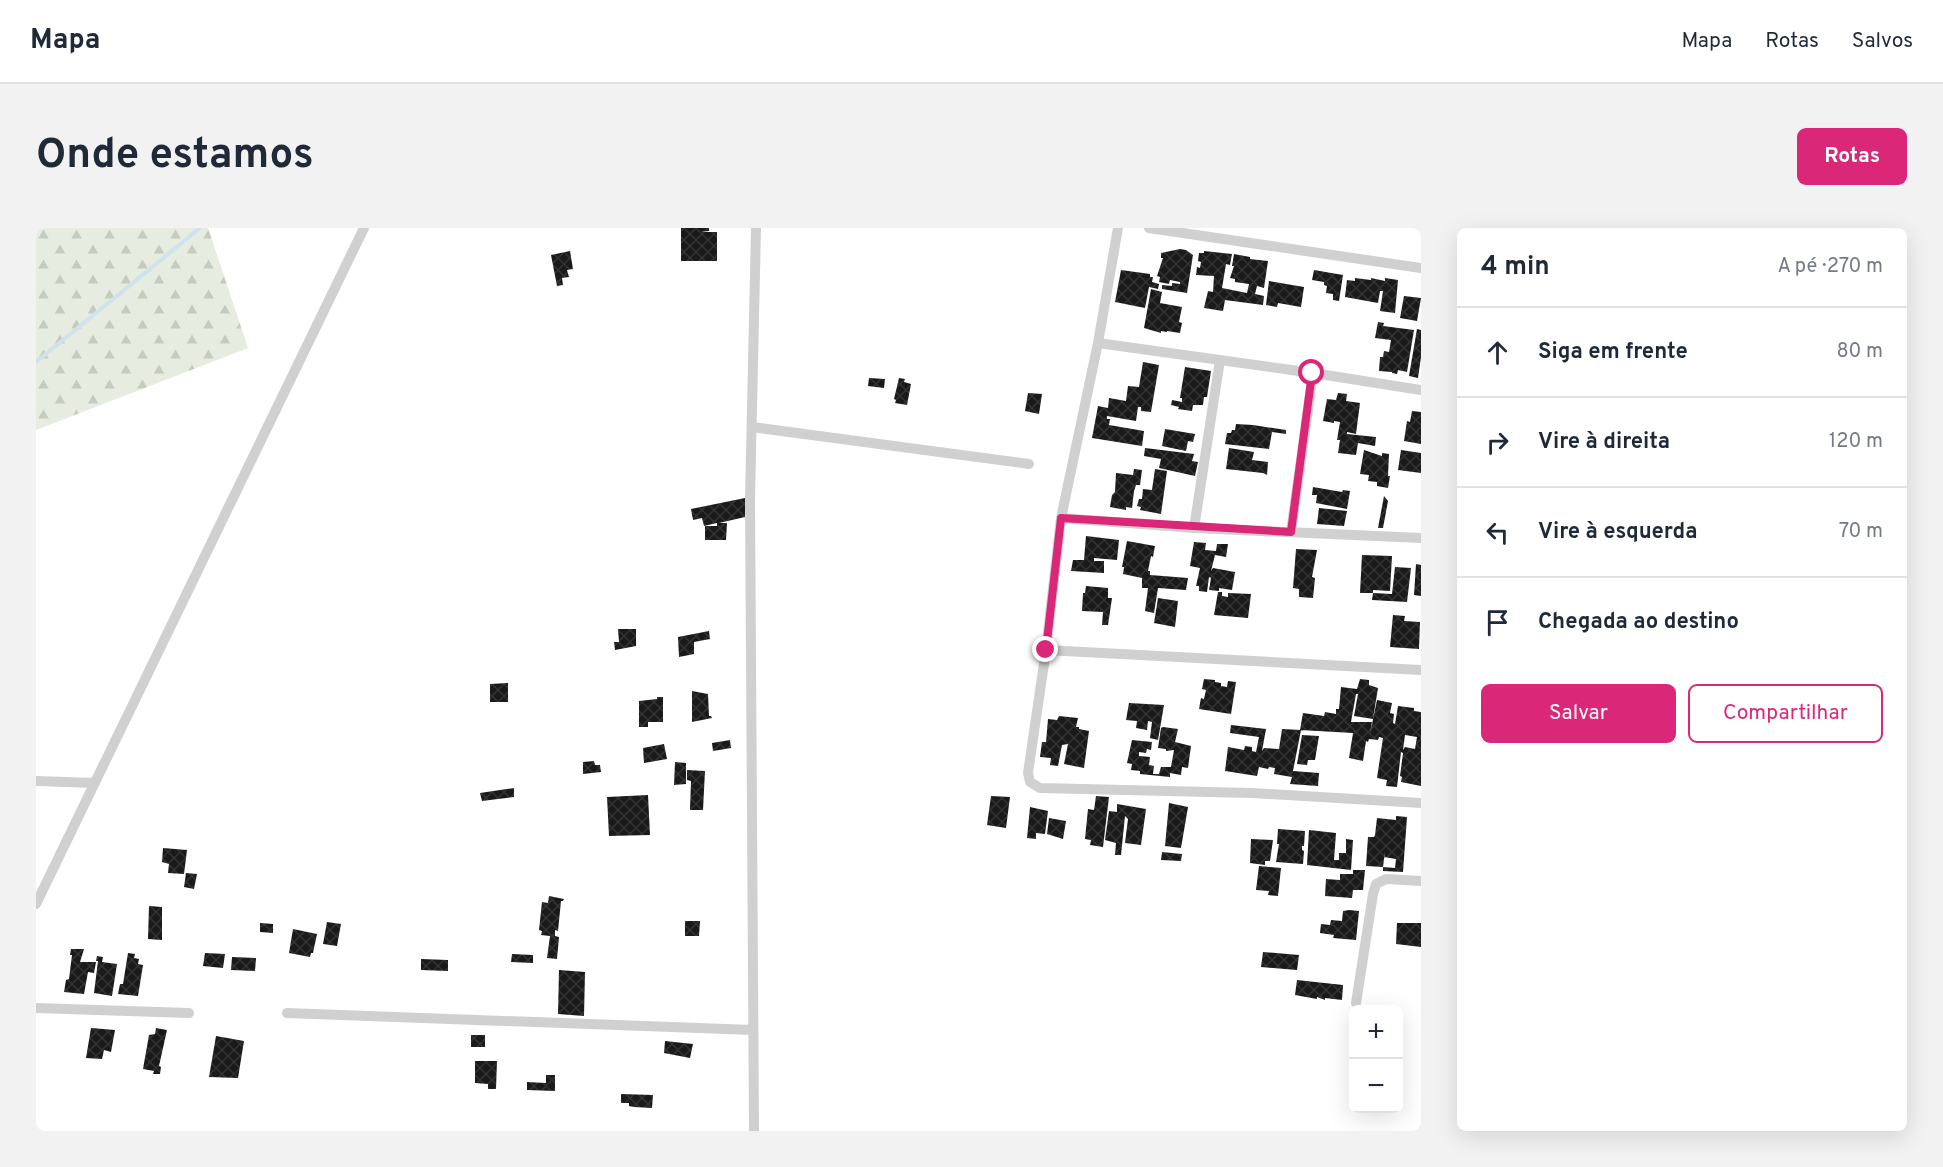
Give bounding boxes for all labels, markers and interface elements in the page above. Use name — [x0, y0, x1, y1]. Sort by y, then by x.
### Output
text: Mapa — [30, 23, 100, 59]
text: Mapa — [1682, 28, 1732, 55]
text: Rotas — [1765, 28, 1819, 55]
text: Salvos — [1852, 28, 1913, 55]
button: Rotas — [1797, 128, 1907, 185]
text: Onde estamos — [36, 130, 314, 183]
text: 4 min — [1481, 251, 1550, 284]
text: A pé · 270 m — [1777, 254, 1883, 280]
icon: ahead — [1481, 336, 1514, 369]
text: Siga em frente — [1538, 339, 1688, 366]
text: 80 m — [1837, 339, 1883, 365]
route start — [1298, 359, 1324, 385]
icon: right — [1481, 426, 1514, 459]
text: Vire à direita — [1538, 429, 1670, 456]
text: 120 m — [1829, 429, 1883, 455]
icon: left — [1481, 516, 1514, 549]
text: Vire à esquerda — [1538, 519, 1697, 546]
text: 70 m — [1839, 519, 1883, 545]
icon: arrive — [1481, 606, 1514, 639]
text: Chegada ao destino — [1538, 609, 1739, 636]
route end — [1032, 636, 1058, 662]
button: Salvar — [1481, 684, 1676, 743]
button: Compartilhar — [1688, 684, 1883, 743]
map controls — [1349, 1005, 1403, 1113]
button: + — [1349, 1005, 1403, 1059]
button: − — [1349, 1059, 1403, 1113]

